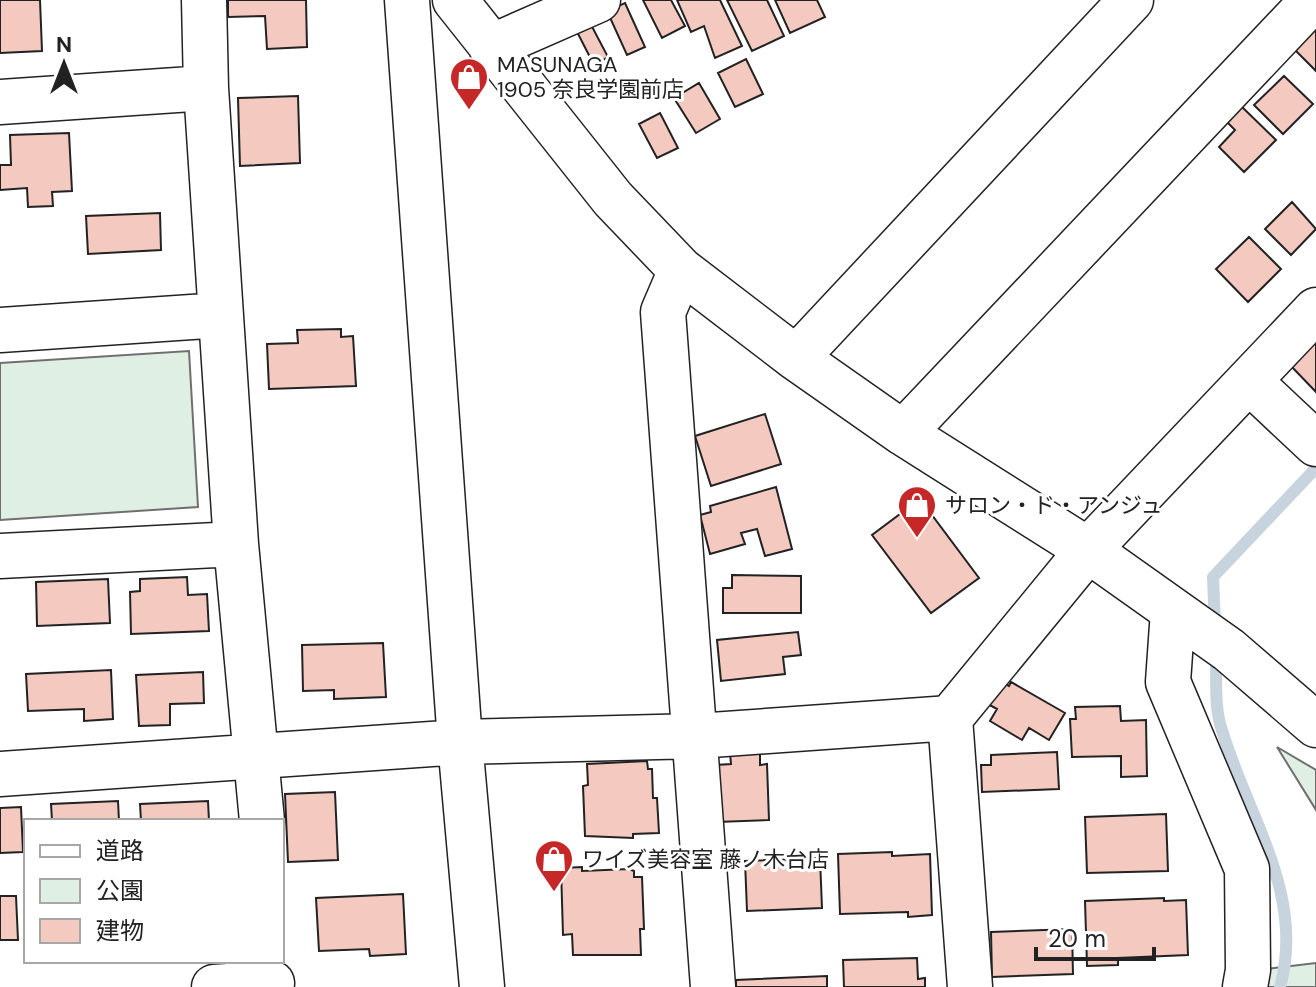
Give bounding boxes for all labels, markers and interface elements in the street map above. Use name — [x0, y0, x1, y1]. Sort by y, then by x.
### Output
north arrow — [24, 24, 104, 104]
text: N — [56, 30, 72, 59]
place label: MASUNAGA 1905 奈良学園前店 — [497, 50, 684, 104]
shop icon: MASUNAGA 1905 奈良学園前店 — [448, 56, 490, 111]
shop icon: サロン・ド・アンジュ — [896, 484, 938, 539]
place label: サロン・ド・アンジュ — [945, 491, 1163, 520]
legend — [24, 819, 284, 963]
text: 道路 — [96, 835, 144, 866]
shop icon: ワイズ美容室 藤ノ木台店 — [533, 838, 575, 893]
place label: ワイズ美容室 藤ノ木台店 — [582, 845, 829, 874]
text: 公園 — [96, 875, 144, 906]
scale bar — [1036, 911, 1154, 961]
text: 建物 — [96, 915, 144, 946]
text: 20 m — [1048, 923, 1106, 954]

